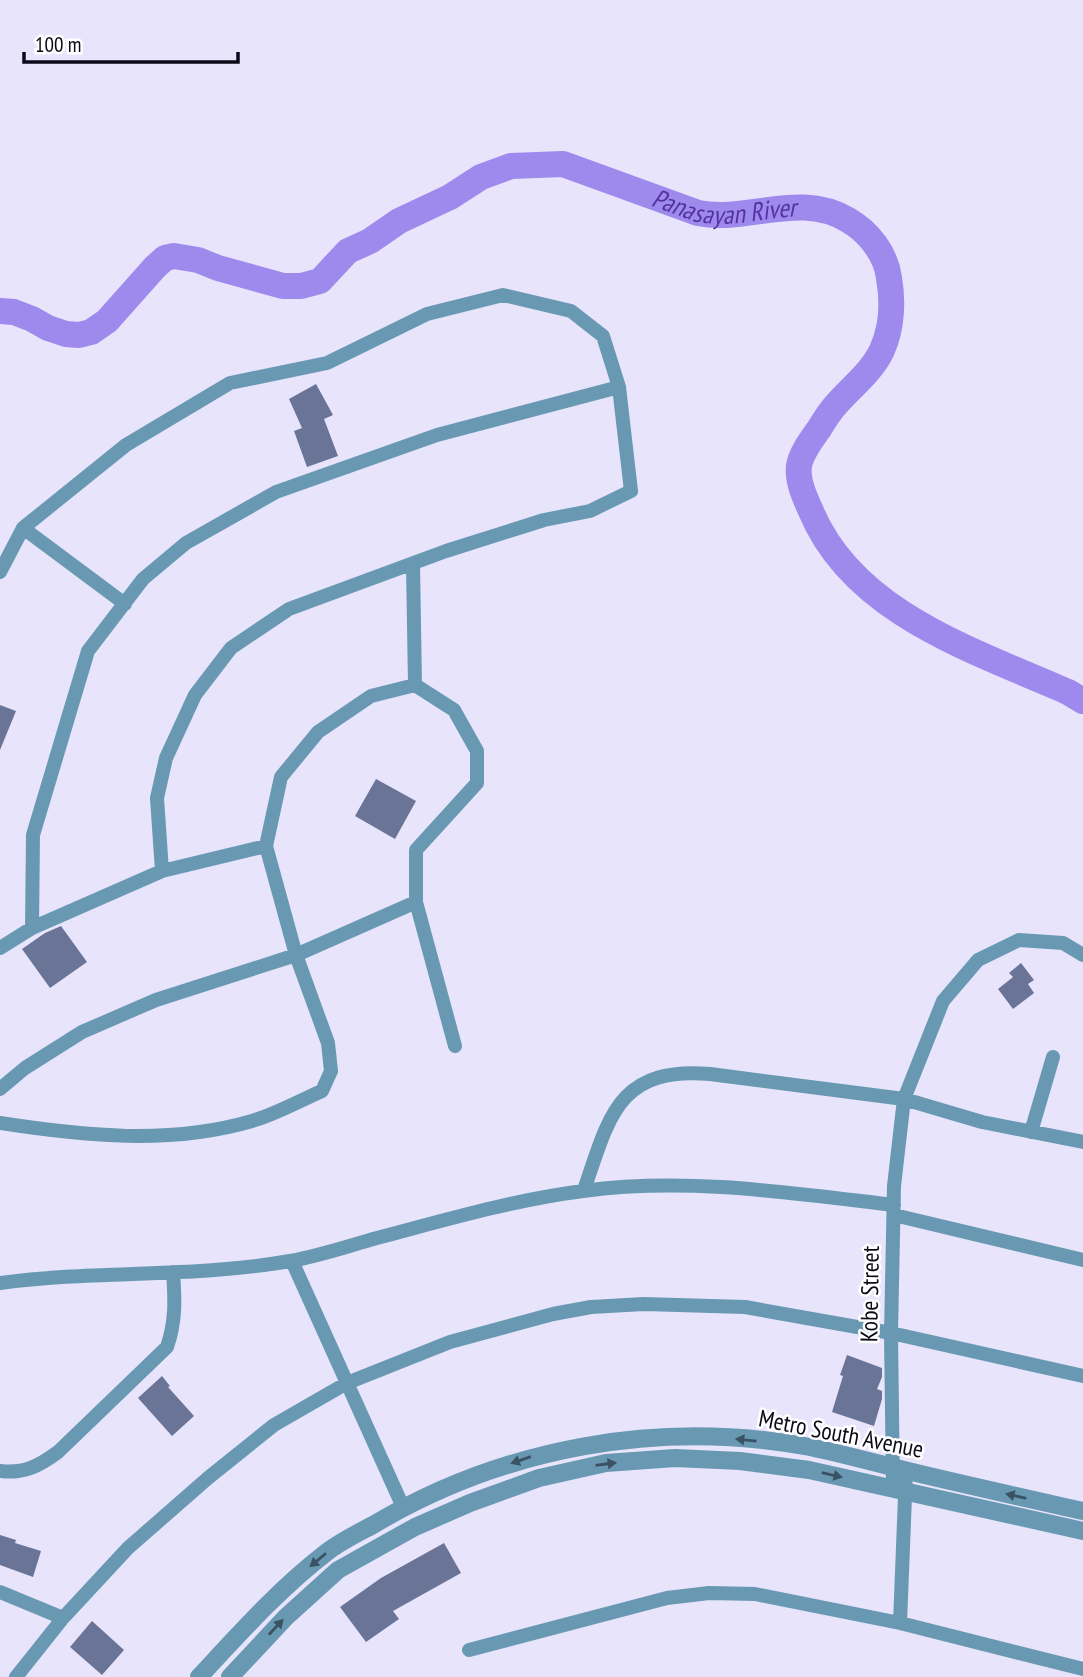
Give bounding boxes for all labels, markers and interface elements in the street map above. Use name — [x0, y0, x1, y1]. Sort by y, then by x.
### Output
scale bar — [24, 21, 238, 65]
text: 100 m — [35, 31, 81, 58]
water label: Panasayan River — [648, 181, 800, 231]
street label: Kobe Street — [853, 1245, 886, 1342]
street label: Metro South Avenue — [756, 1402, 926, 1465]
one-way arrow — [735, 1434, 757, 1445]
one-way arrow — [510, 1455, 531, 1466]
one-way arrow — [595, 1458, 617, 1469]
one-way arrow — [821, 1470, 843, 1481]
one-way arrow — [1005, 1490, 1027, 1501]
one-way arrow — [309, 1552, 326, 1567]
one-way arrow — [268, 1618, 284, 1636]

